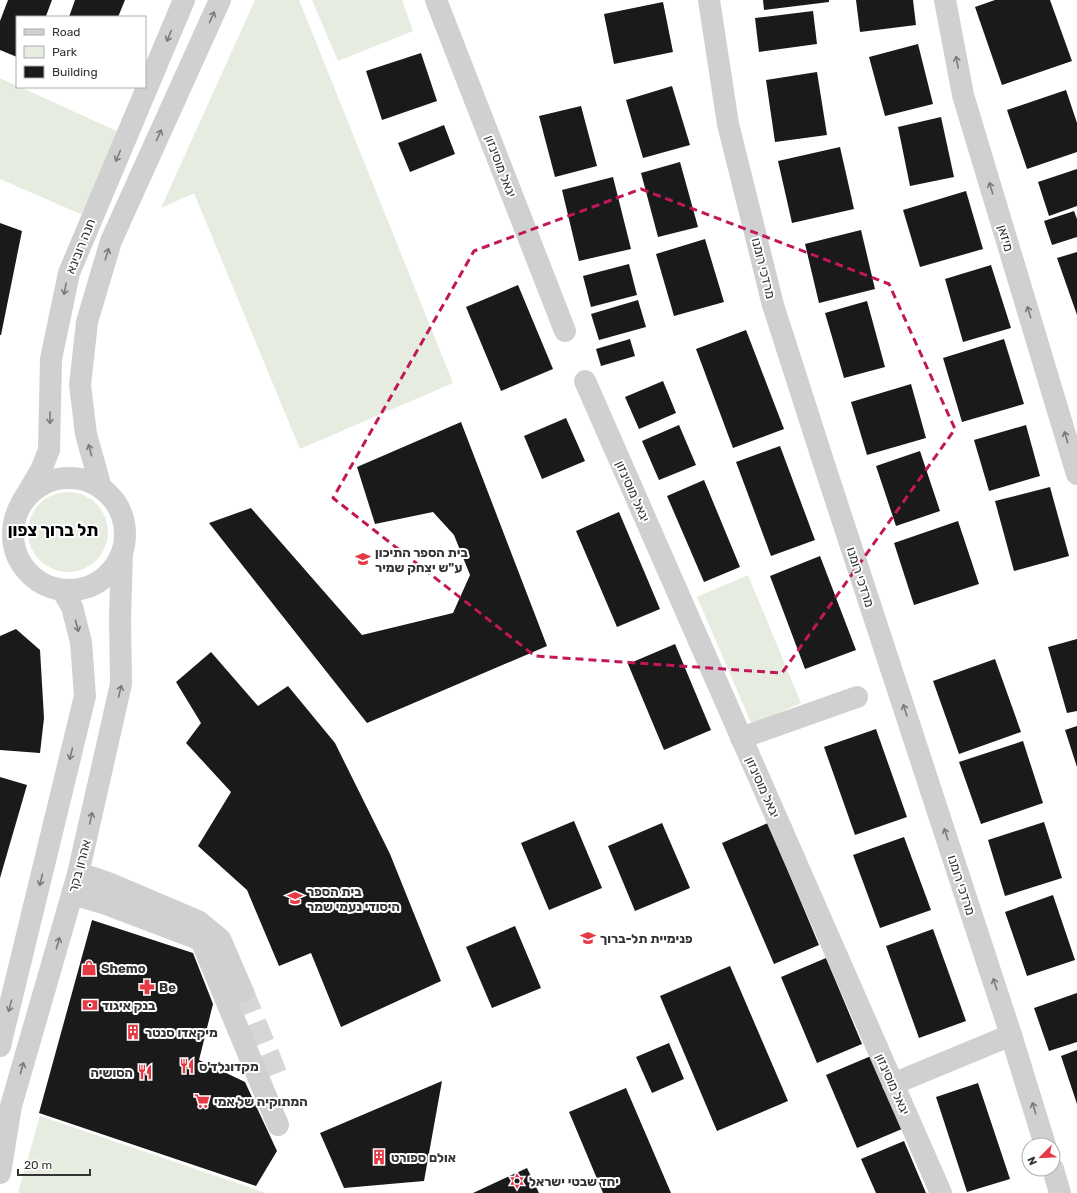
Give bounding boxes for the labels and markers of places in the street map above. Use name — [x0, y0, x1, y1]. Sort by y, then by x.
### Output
place label: בית הספר התיכון ע"ש יצחק שמיר — [375, 545, 468, 575]
school or university icon: בית הספר התיכון ע"ש יצחק שמיר — [354, 550, 372, 568]
place label: בית הספר היסודי נעמי שמר — [307, 884, 400, 914]
school or university icon: בית הספר היסודי נעמי שמר — [286, 889, 304, 907]
school or university icon: פנימיית תל-ברוך — [579, 929, 597, 947]
place label: פנימיית תל-ברוך — [600, 931, 693, 946]
shop icon: Shemo — [80, 959, 98, 977]
place label: Shemo — [101, 961, 146, 976]
pharmacy icon: Be — [138, 978, 156, 996]
place label: Be — [159, 980, 176, 995]
bank icon: בנק איגוד — [81, 996, 99, 1014]
place label: בנק איגוד — [102, 998, 156, 1013]
building icon: מיקאדו סנטר — [124, 1023, 142, 1041]
place label: מיקאדו סנטר — [145, 1025, 218, 1040]
restaurant icon: מקדונלד'ס — [178, 1057, 196, 1075]
place label: מקדונלד'ס — [199, 1059, 259, 1074]
restaurant icon: הסושיה — [136, 1063, 154, 1081]
place label: הסושיה — [90, 1065, 133, 1080]
supermarket icon: המתוקיה של אמי — [193, 1092, 211, 1110]
place label: המתוקיה של אמי — [214, 1094, 308, 1109]
building icon: אולם ספורט — [370, 1148, 388, 1166]
place label: אולם ספורט — [391, 1150, 456, 1165]
synagogue icon: יחד שבטי ישראל — [508, 1172, 526, 1190]
place label: יחד שבטי ישראל — [529, 1174, 619, 1189]

